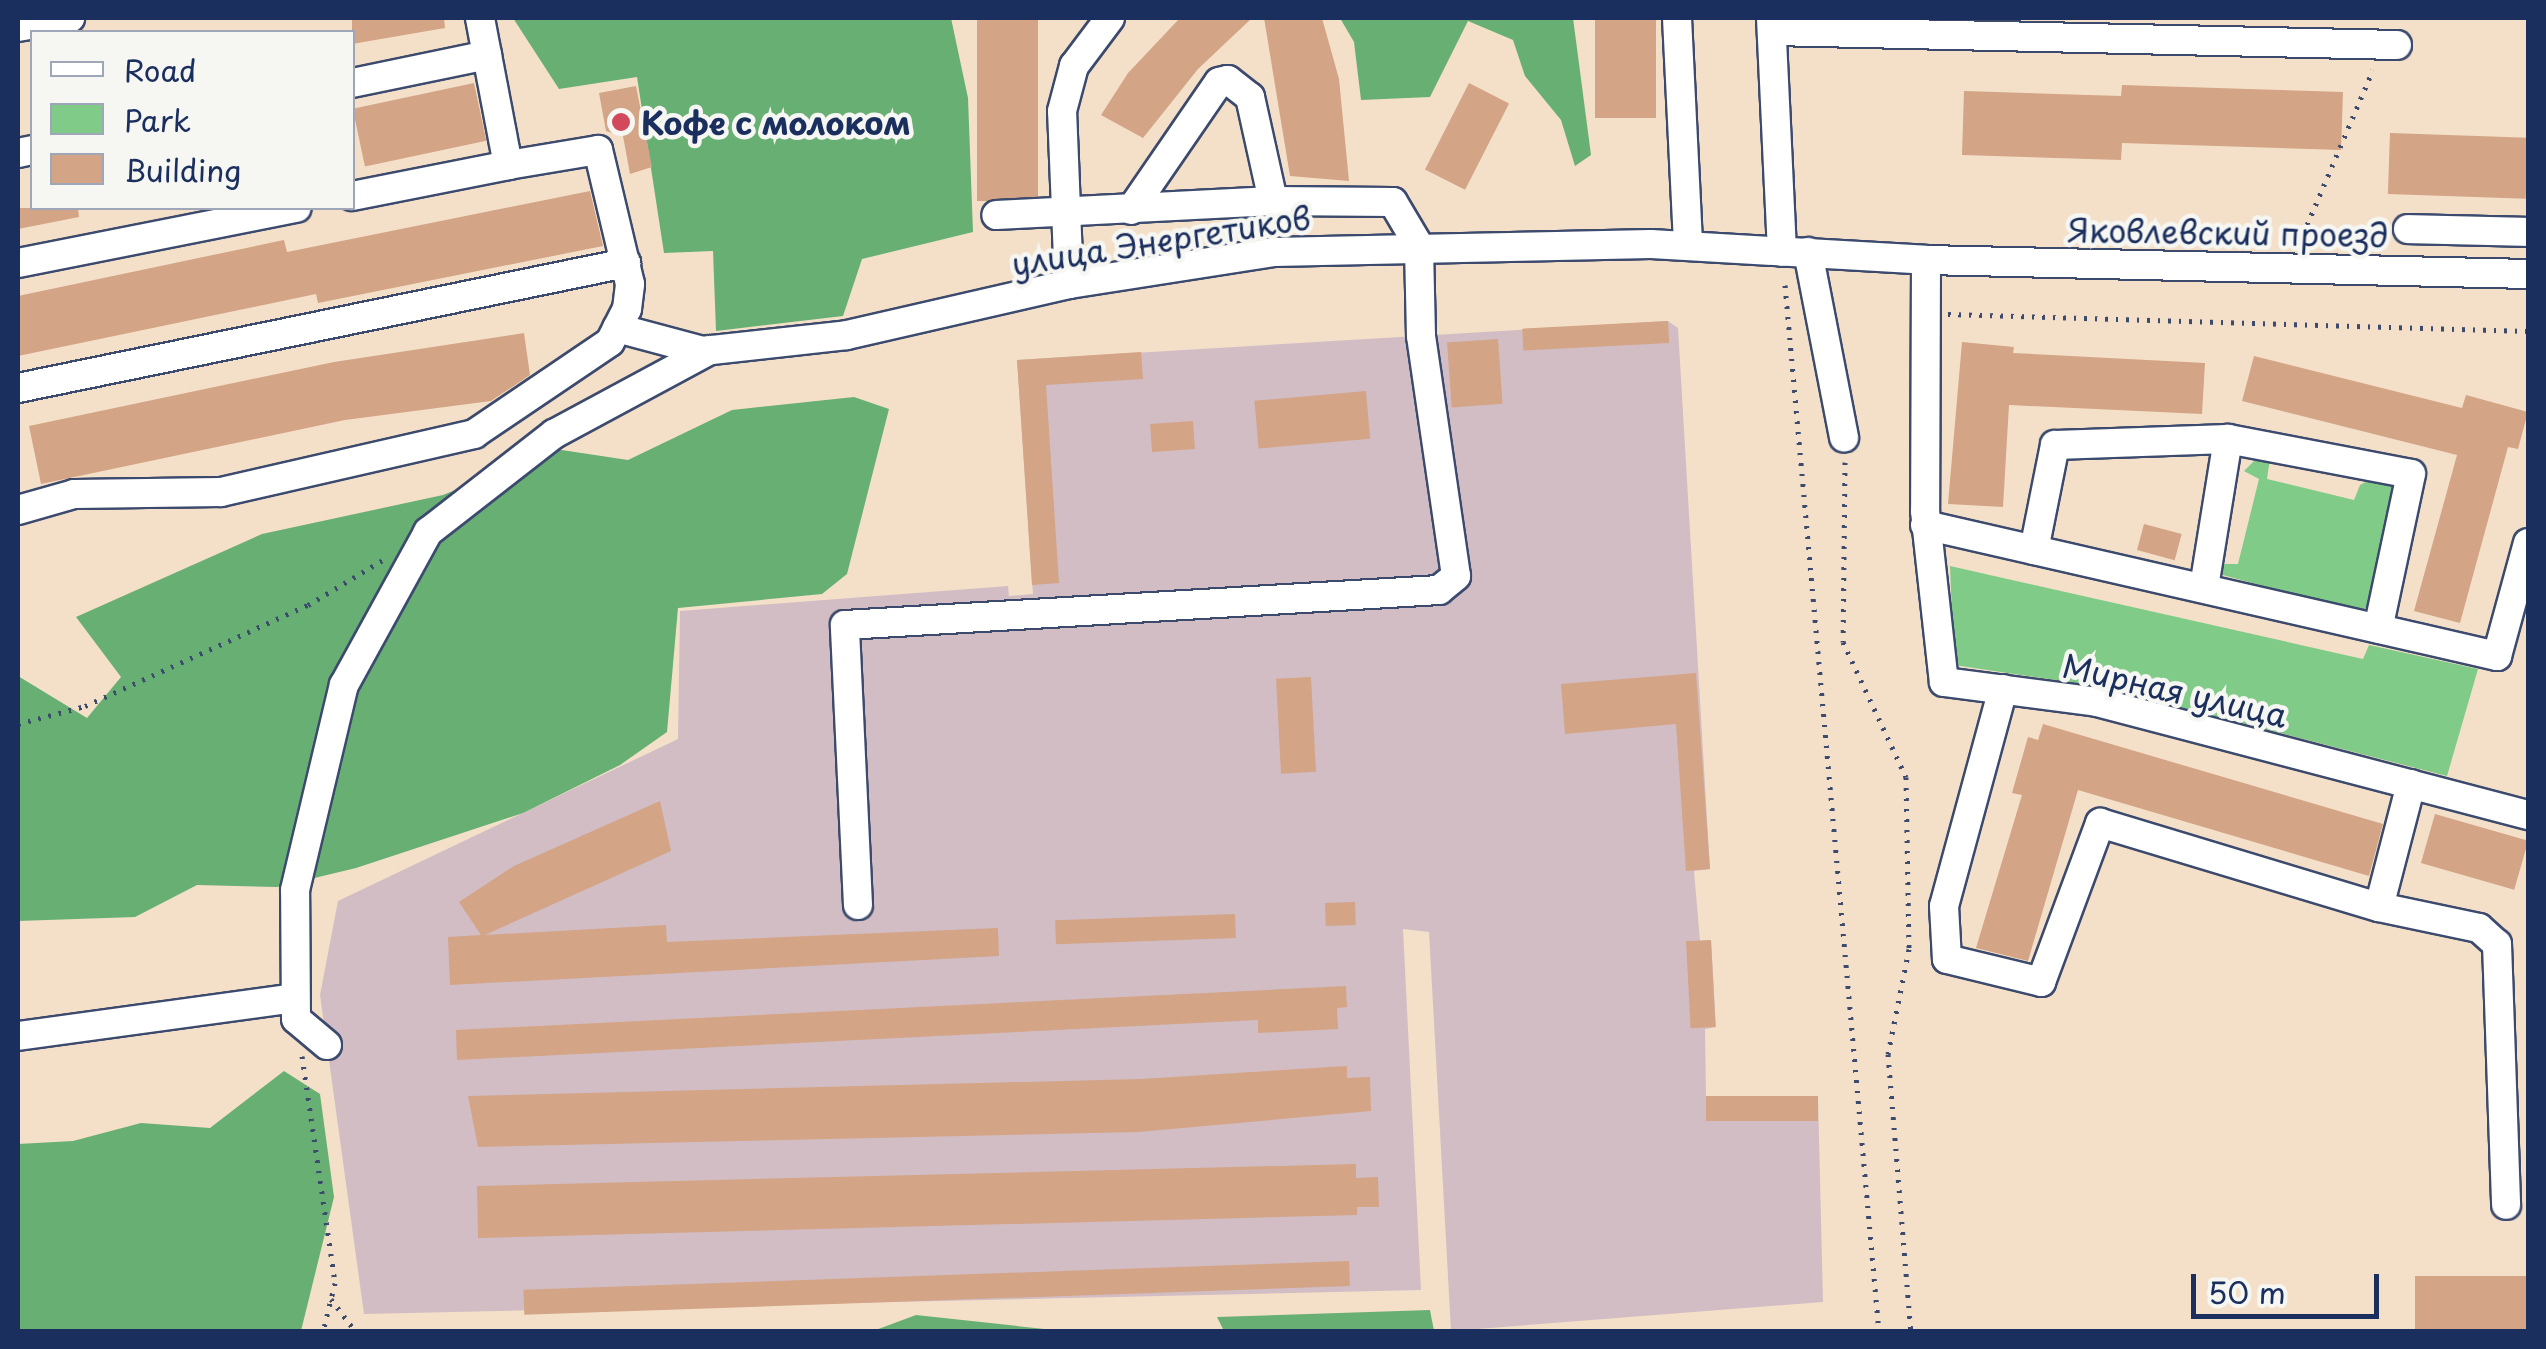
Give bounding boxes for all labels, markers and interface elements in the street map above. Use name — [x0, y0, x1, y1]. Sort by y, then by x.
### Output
legend — [30, 30, 355, 210]
text: Road — [124, 47, 197, 92]
text: Park — [124, 97, 191, 142]
place label: Кофе с молоком — [641, 103, 914, 141]
marker: Кофе с молоком — [610, 111, 632, 133]
text: Building — [124, 147, 241, 192]
street label: улица Энергетиков — [1008, 197, 1314, 283]
street label: Яковлевский проезд — [2067, 210, 2389, 254]
street label: Мирная улица — [2058, 645, 2292, 735]
scale bar — [2196, 1254, 2384, 1316]
text: 50 m — [2208, 1269, 2286, 1314]

